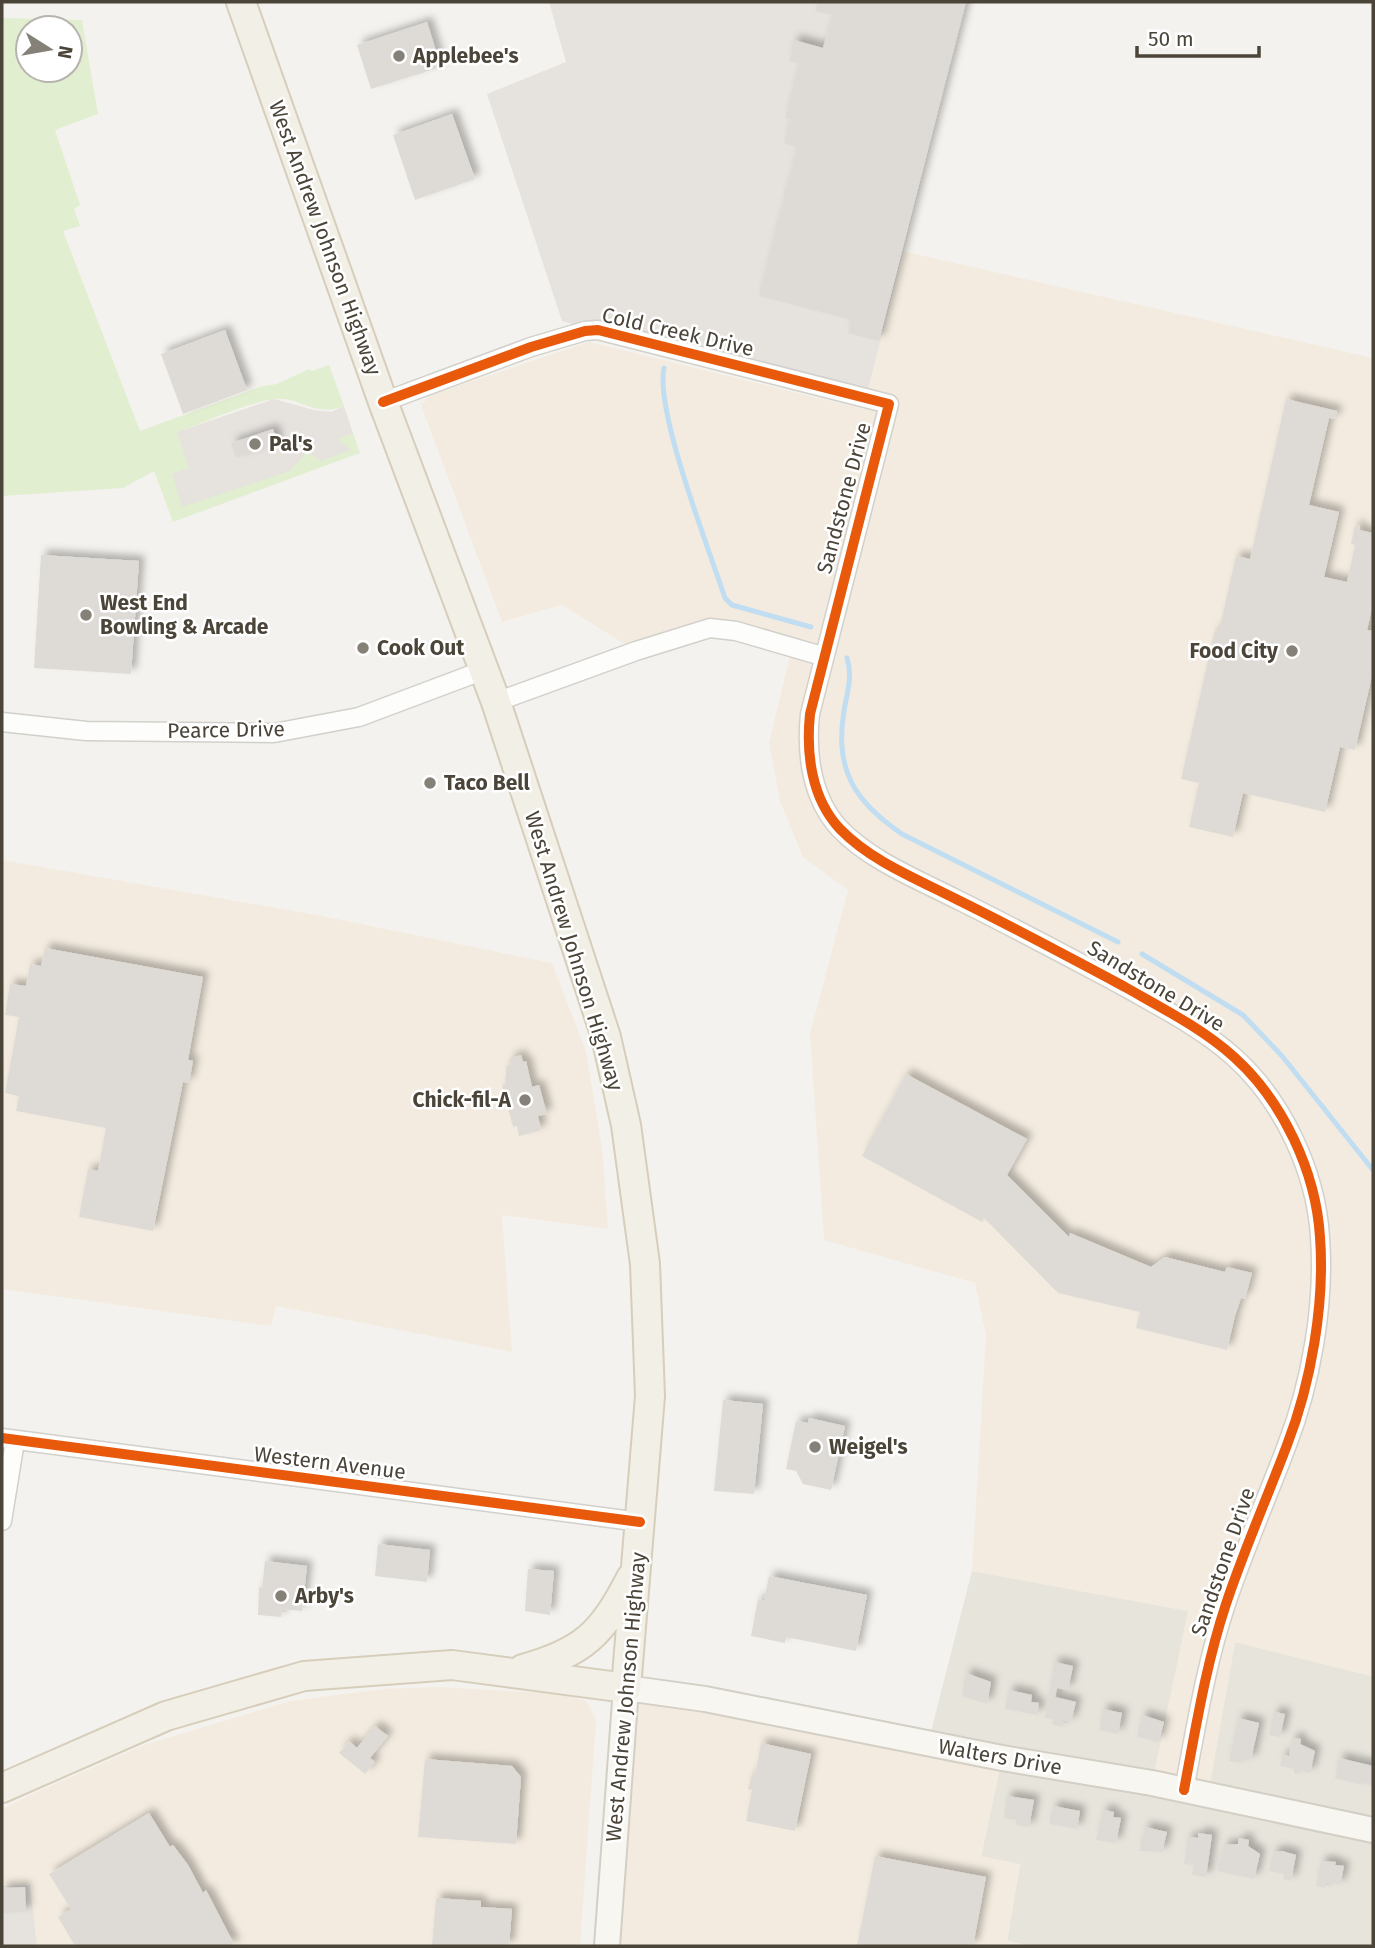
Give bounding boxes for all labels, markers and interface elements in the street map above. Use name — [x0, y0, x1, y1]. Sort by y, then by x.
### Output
north arrow — [14, 14, 84, 84]
scale bar — [1137, 14, 1260, 58]
text: 50 m — [1148, 26, 1194, 52]
place label: Applebee's — [412, 43, 519, 69]
text: N — [53, 44, 78, 61]
marker: Applebee's — [391, 48, 407, 64]
street label: West Andrew Johnson Highway — [263, 97, 387, 380]
street label: Cold Creek Drive — [599, 302, 757, 362]
street label: Sandstone Drive — [811, 419, 877, 577]
place label: Pal's — [269, 431, 313, 457]
marker: Pal's — [247, 436, 263, 452]
place label: West End Bowling & Arcade — [100, 590, 269, 640]
marker: West End Bowling & Arcade — [78, 607, 94, 623]
place label: Cook Out — [377, 635, 465, 661]
place label: Food City — [1190, 638, 1278, 664]
marker: Cook Out — [355, 640, 371, 656]
marker: Food City — [1284, 643, 1300, 659]
street label: Pearce Drive — [167, 716, 285, 744]
place label: Taco Bell — [444, 770, 530, 796]
marker: Taco Bell — [422, 775, 438, 791]
street label: West Andrew Johnson Highway — [519, 808, 629, 1095]
street label: Sandstone Drive — [1083, 935, 1229, 1037]
place label: Chick-fil-A — [413, 1087, 512, 1113]
marker: Chick-fil-A — [517, 1092, 533, 1108]
place label: Weigel's — [829, 1434, 908, 1460]
marker: Weigel's — [807, 1439, 823, 1455]
street label: Western Avenue — [253, 1441, 407, 1485]
street label: Sandstone Drive — [1185, 1484, 1261, 1640]
street label: West Andrew Johnson Highway — [600, 1550, 652, 1843]
place label: Arby's — [294, 1583, 354, 1609]
marker: Arby's — [273, 1588, 289, 1604]
street label: Walters Drive — [936, 1733, 1064, 1781]

